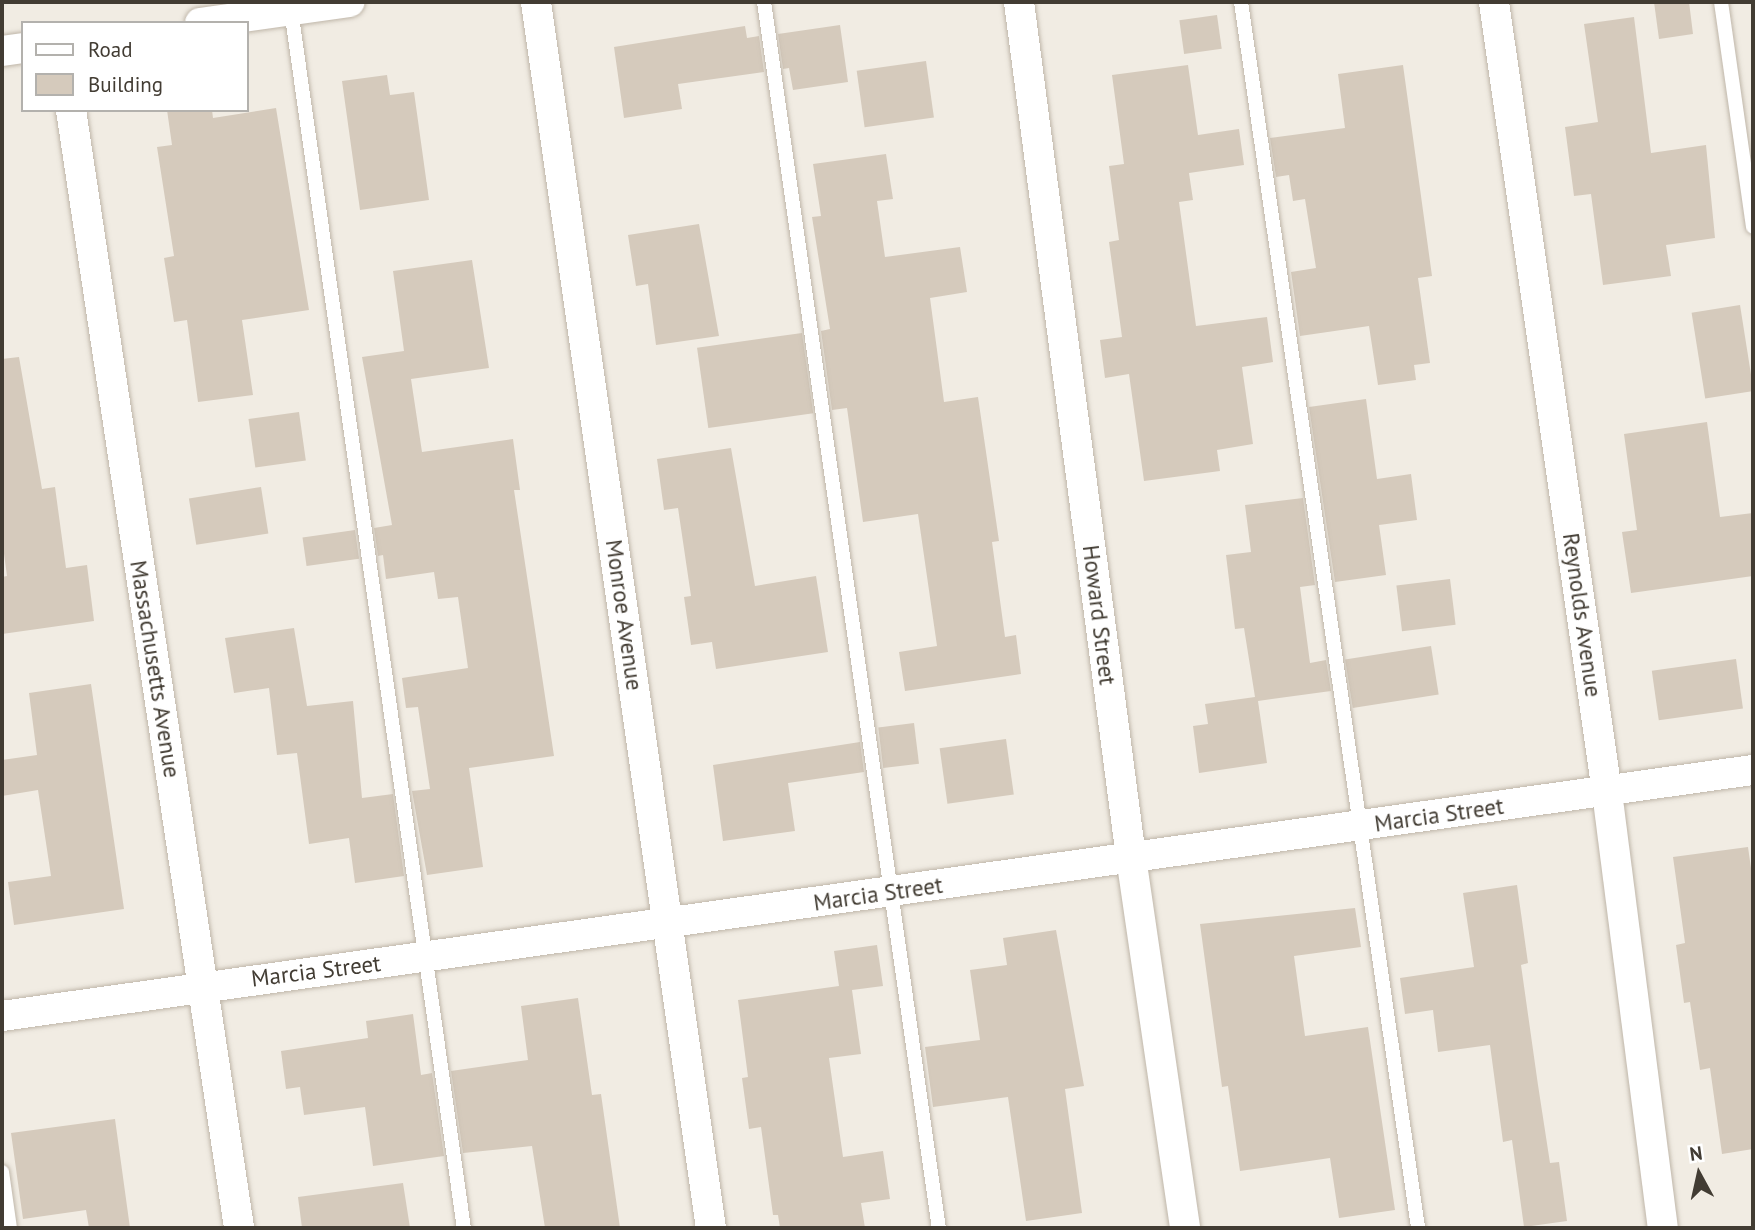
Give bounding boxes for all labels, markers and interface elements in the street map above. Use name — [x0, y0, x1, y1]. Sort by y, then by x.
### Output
legend — [21, 21, 248, 112]
text: Road — [88, 36, 132, 63]
text: Building — [88, 71, 163, 98]
street label: Reynolds Avenue — [1557, 531, 1607, 699]
street label: Monroe Avenue — [600, 537, 648, 693]
street label: Howard Street — [1077, 543, 1121, 687]
street label: Massachusetts Avenue — [124, 558, 186, 780]
street label: Marcia Street — [1373, 792, 1505, 838]
street label: Marcia Street — [812, 871, 944, 917]
street label: Marcia Street — [250, 949, 382, 993]
north arrow — [1664, 1139, 1734, 1209]
text: N — [1688, 1140, 1704, 1166]

